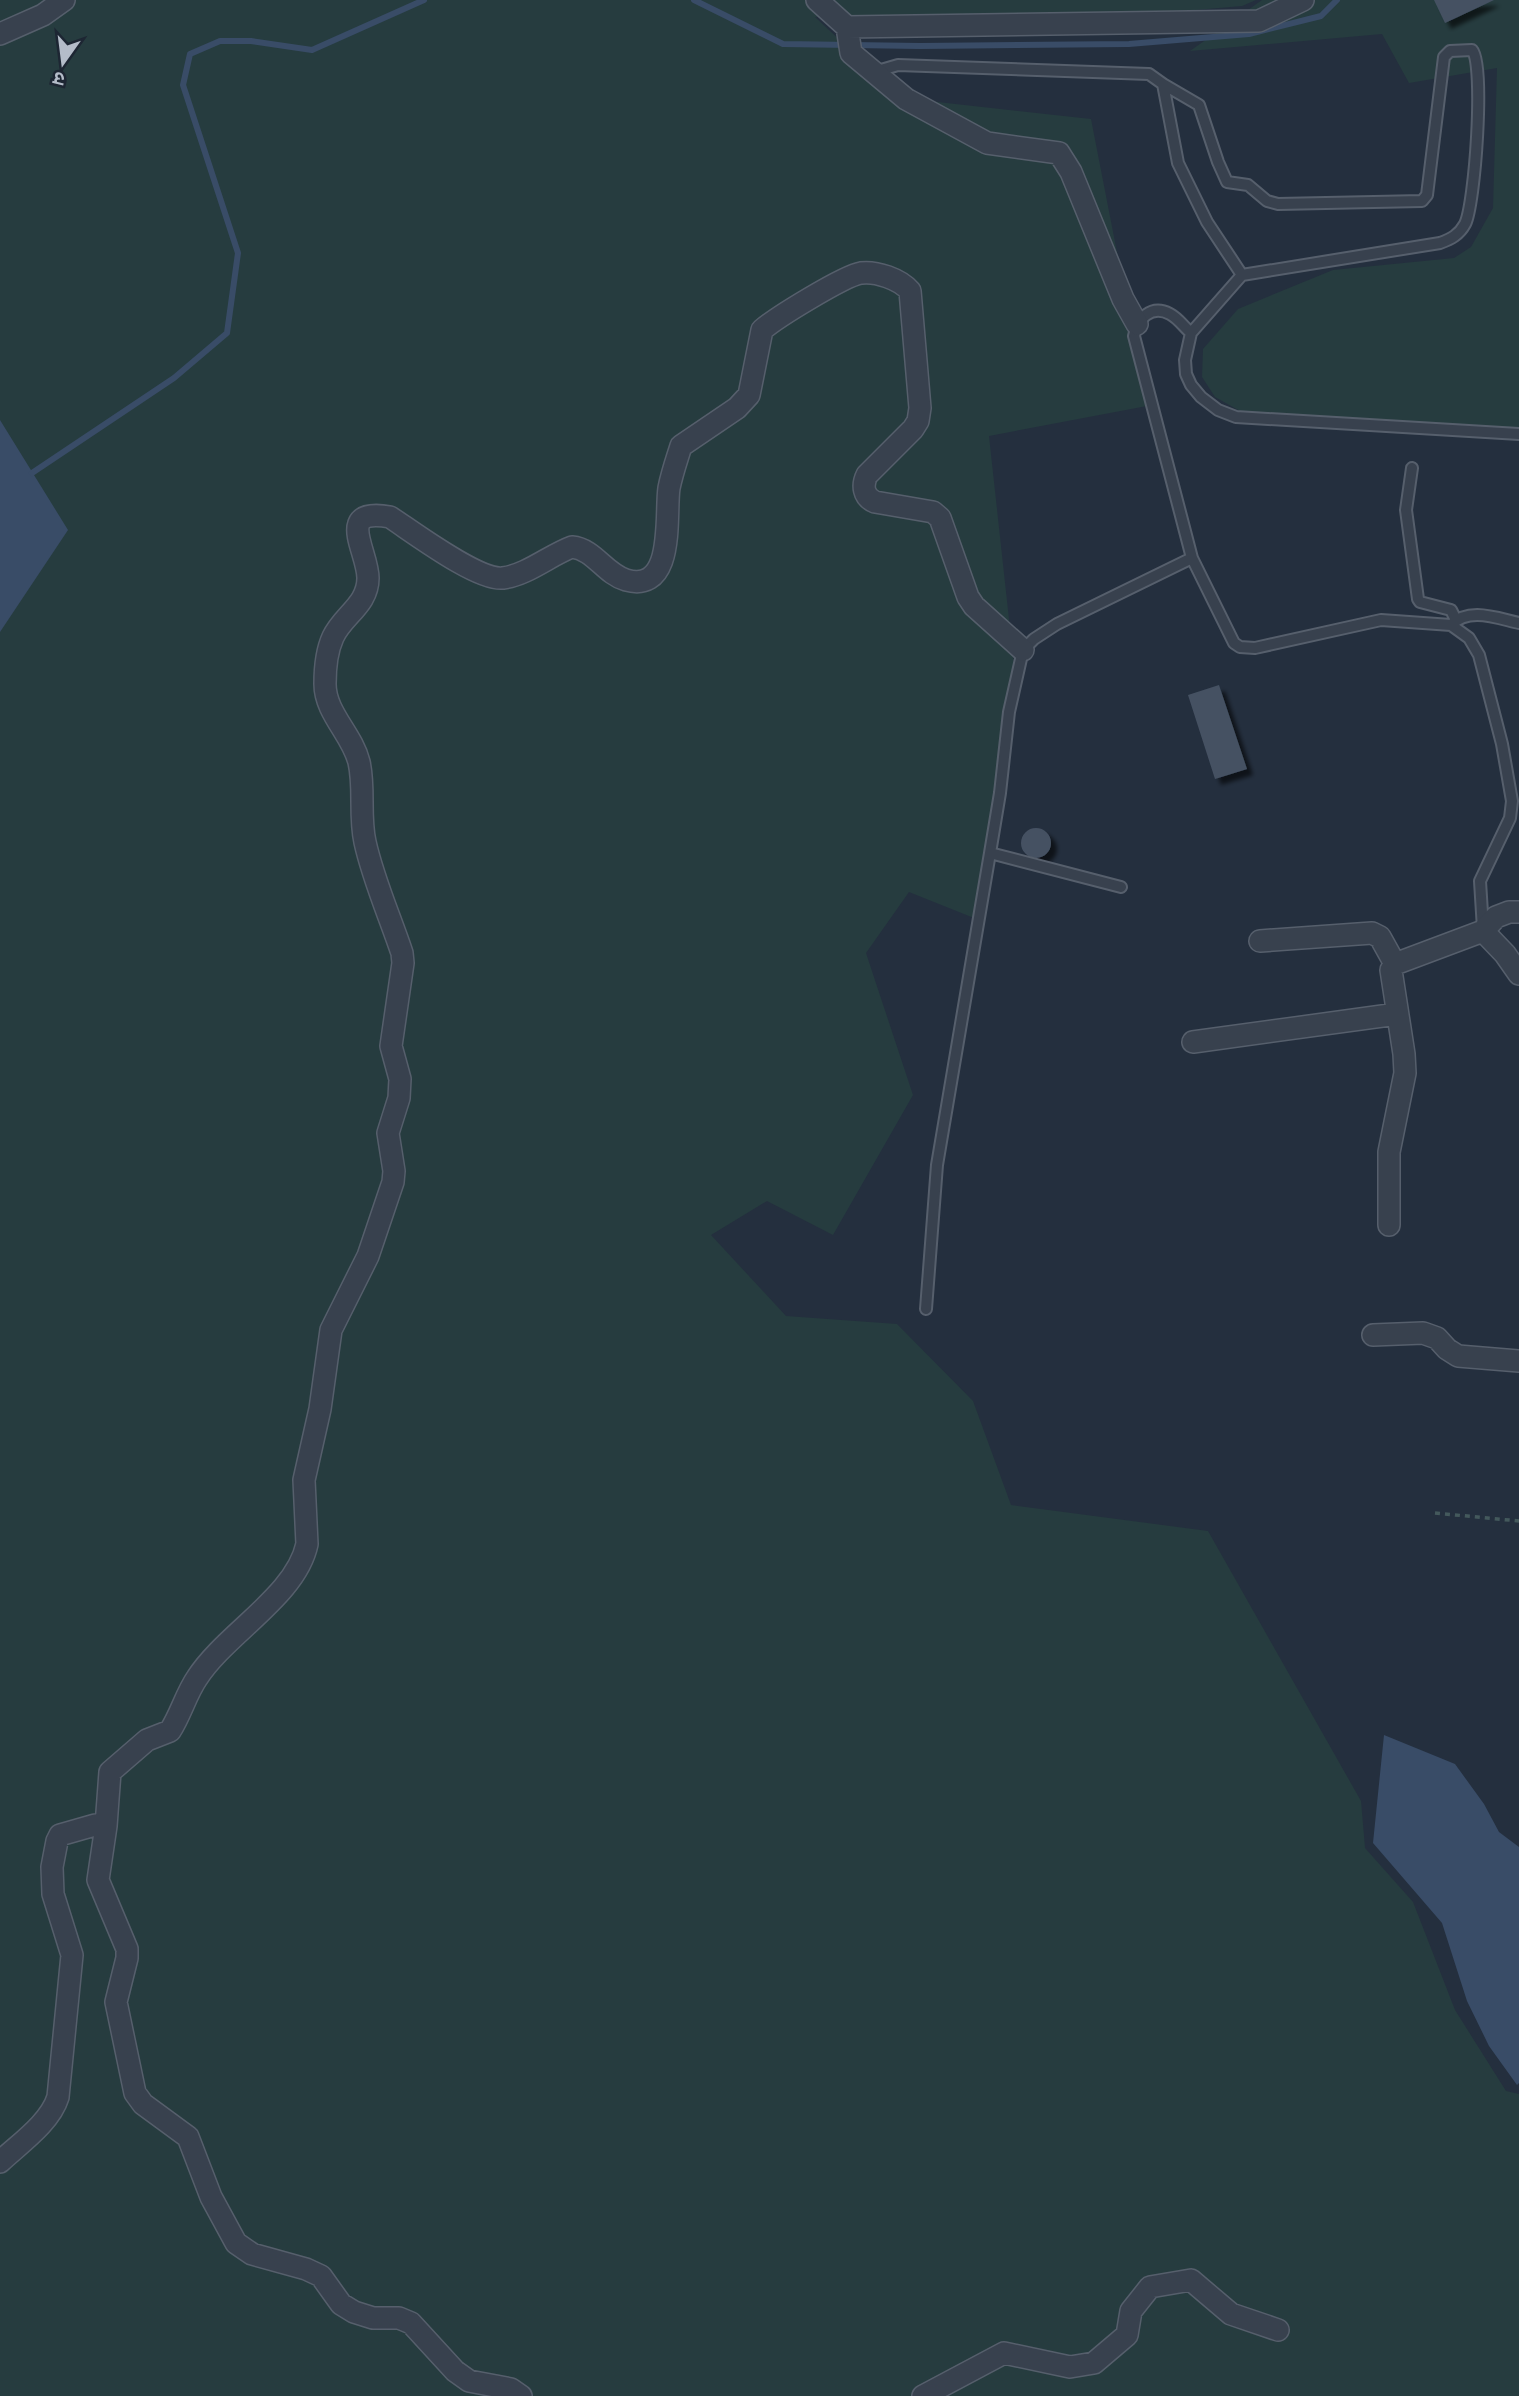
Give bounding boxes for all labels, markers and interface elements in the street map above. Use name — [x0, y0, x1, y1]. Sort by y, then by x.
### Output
north arrow — [28, 28, 98, 98]
text: उ — [50, 65, 67, 91]

